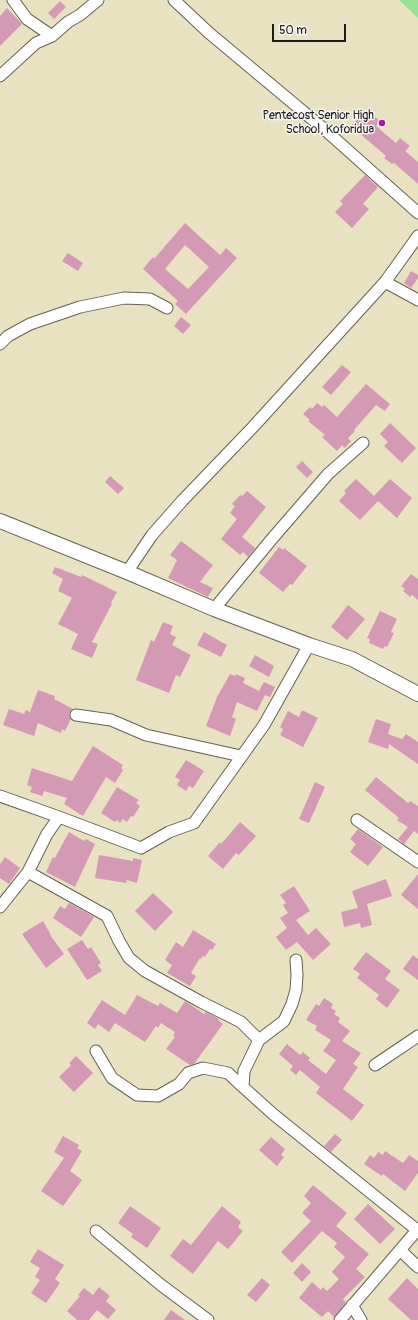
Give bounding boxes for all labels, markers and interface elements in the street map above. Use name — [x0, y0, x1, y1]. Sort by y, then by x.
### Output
scale bar — [274, 16, 348, 42]
text: 50 m — [279, 23, 307, 38]
place label: Pentecost Senior High School, Koforidua — [262, 109, 374, 137]
marker: Pentecost Senior High School, Koforidua — [377, 118, 387, 128]

